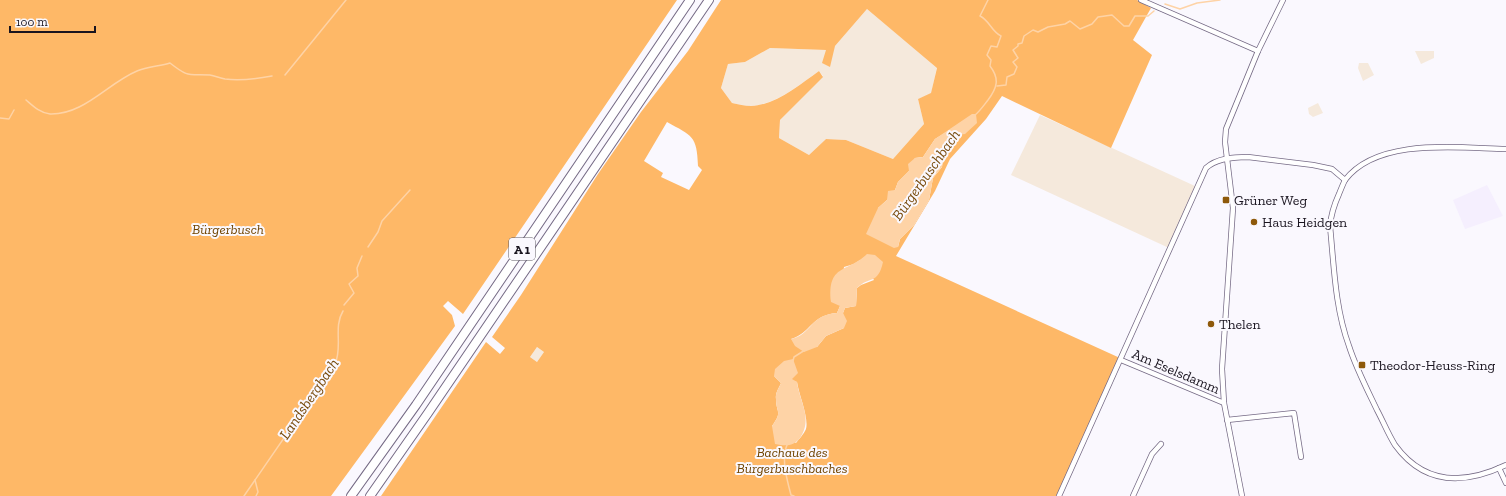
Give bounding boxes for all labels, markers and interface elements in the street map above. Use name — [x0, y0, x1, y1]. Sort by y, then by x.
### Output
scale bar — [10, 8, 95, 34]
text: 100 m — [16, 15, 48, 29]
water label: Bürgerbuschbach — [888, 126, 964, 224]
place label: Grüner Weg — [1234, 192, 1307, 209]
marker: Grüner Weg — [1221, 195, 1231, 205]
place label: Haus Heidgen — [1262, 214, 1347, 231]
marker: Haus Heidgen — [1249, 217, 1259, 227]
park label: Bürgerbusch — [192, 221, 264, 238]
road number: A 1 — [509, 238, 535, 260]
place label: Thelen — [1219, 316, 1260, 333]
marker: Thelen — [1206, 319, 1216, 329]
street label: Am Eselsdamm — [1129, 345, 1222, 398]
water label: Landsbergbach — [275, 355, 343, 443]
place label: Theodor-Heuss-Ring — [1370, 357, 1496, 374]
marker: Theodor-Heuss-Ring — [1357, 360, 1367, 370]
park label: Bachaue des Bürgerbuschbaches — [736, 444, 848, 477]

